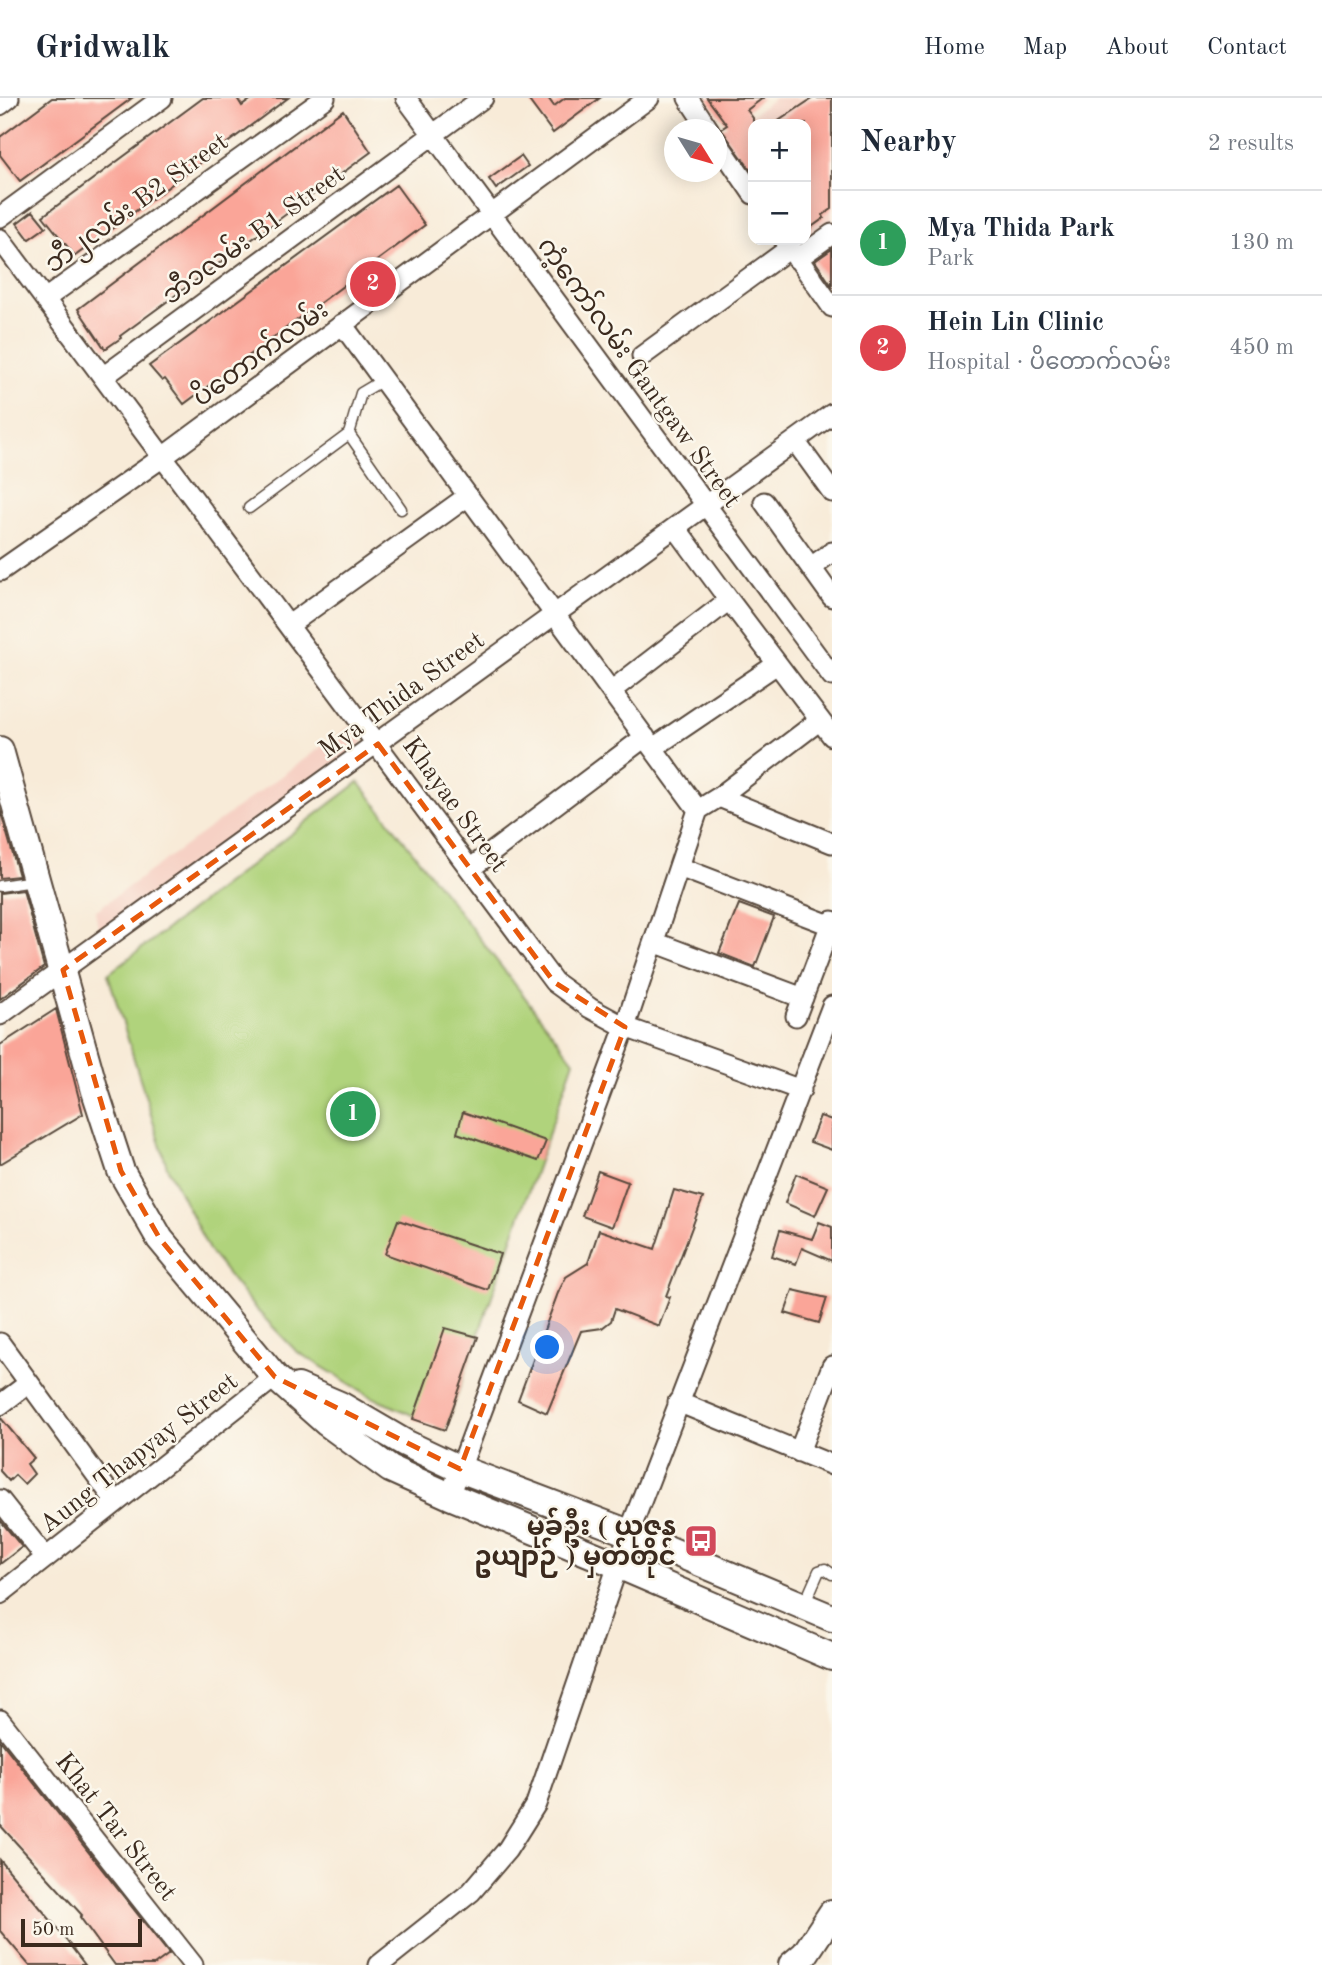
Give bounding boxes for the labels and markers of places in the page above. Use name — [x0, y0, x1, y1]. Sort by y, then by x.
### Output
pin: 2 — [350, 258, 396, 310]
pin: 1 — [330, 1088, 376, 1140]
place label: မုခ်ဦး ( ယုဇန ဥယျာဉ် ) မှတ်တိုင် — [474, 1507, 676, 1578]
bus stop icon: မုခ်ဦး ( ယုဇန ဥယျာဉ် ) မှတ်တိုင် — [682, 1522, 720, 1560]

